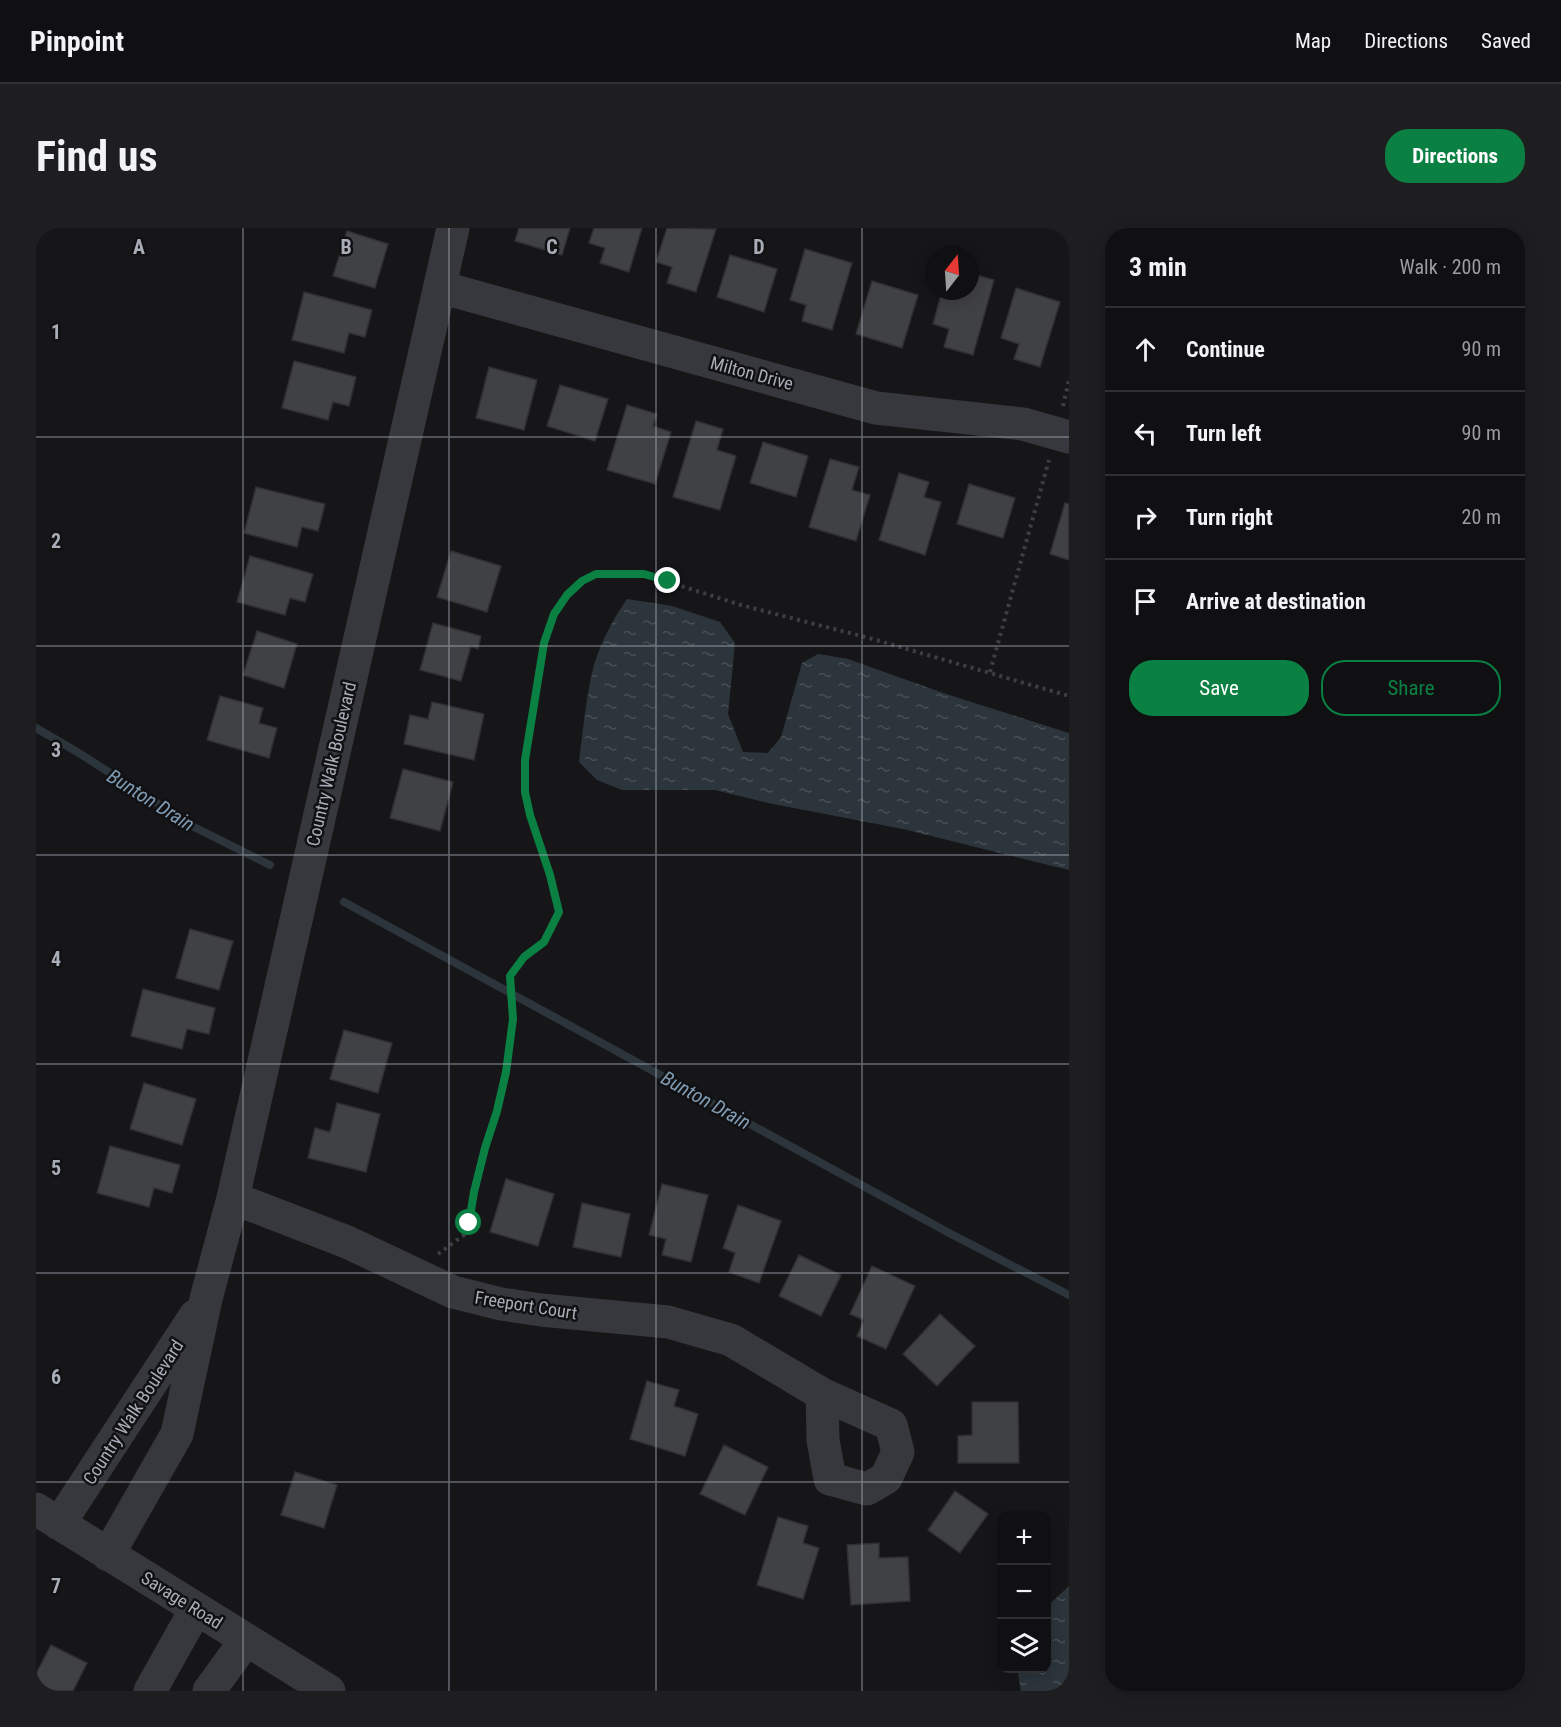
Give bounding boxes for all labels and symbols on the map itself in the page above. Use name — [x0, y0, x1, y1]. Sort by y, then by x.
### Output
text: A — [133, 235, 145, 259]
text: B — [340, 235, 352, 259]
text: C — [546, 235, 558, 259]
text: D — [753, 235, 765, 259]
north arrow — [925, 246, 979, 300]
text: 1 — [51, 320, 61, 344]
street label: Milton Drive — [708, 352, 796, 394]
text: 2 — [51, 529, 61, 553]
route end — [654, 567, 680, 593]
street label: Country Walk Boulevard — [302, 680, 360, 848]
text: 3 — [51, 738, 61, 762]
water label: Bunton Drain — [103, 764, 199, 836]
text: 4 — [51, 947, 61, 971]
water label: Bunton Drain — [657, 1066, 755, 1134]
text: 5 — [51, 1156, 61, 1180]
route start — [455, 1209, 481, 1235]
street label: Freeport Court — [473, 1287, 579, 1323]
street label: Country Walk Boulevard — [78, 1336, 188, 1488]
text: 6 — [51, 1365, 61, 1389]
street label: Savage Road — [138, 1567, 226, 1633]
text: 7 — [51, 1574, 61, 1598]

